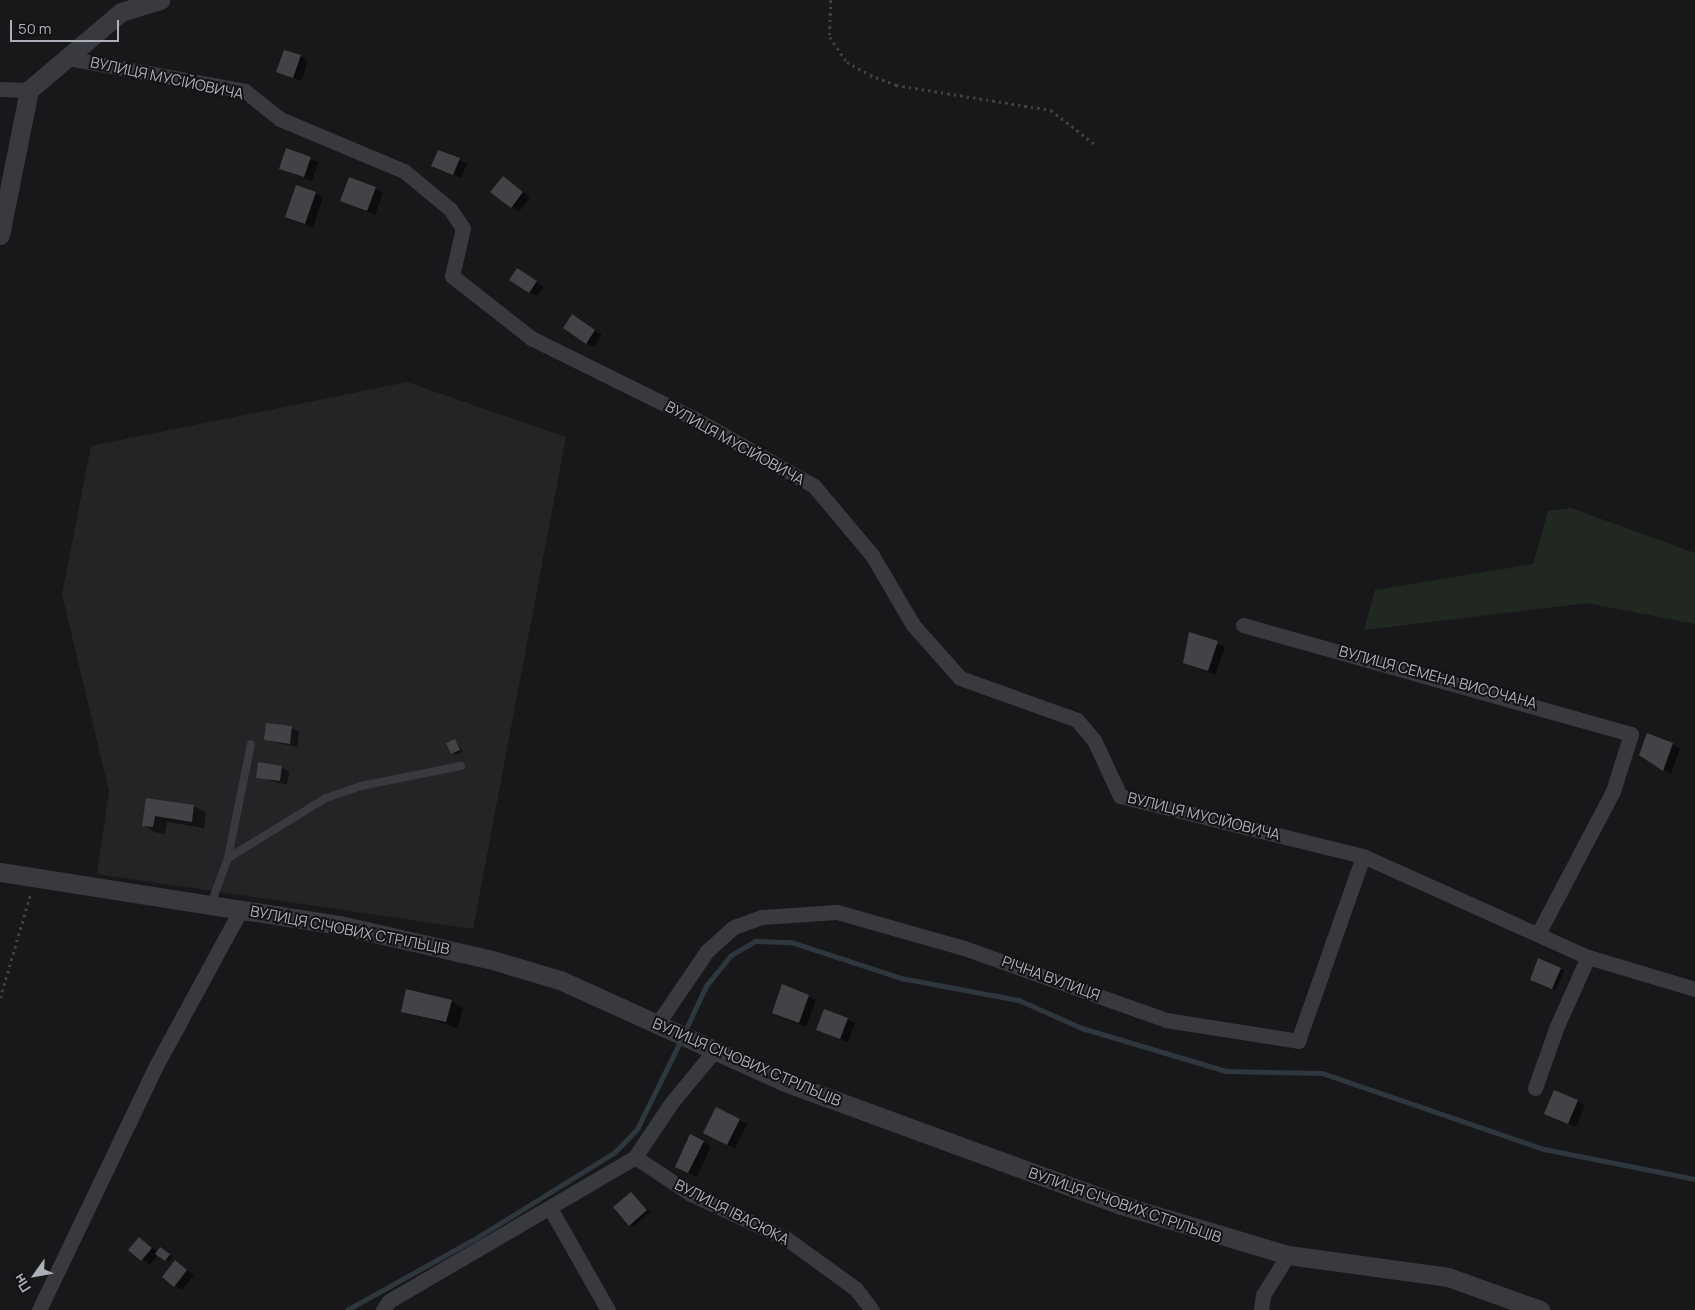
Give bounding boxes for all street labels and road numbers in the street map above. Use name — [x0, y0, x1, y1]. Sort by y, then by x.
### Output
street label: ВУЛИЦЯ МУСІЙОВИЧА — [89, 53, 245, 103]
street label: ВУЛИЦЯ МУСІЙОВИЧА — [662, 397, 808, 489]
street label: ВУЛИЦЯ СЕМЕНА ВИСОЧАНА — [1337, 642, 1539, 712]
street label: ВУЛИЦЯ МУСІЙОВИЧА — [1126, 788, 1282, 844]
street label: ВУЛИЦЯ СІЧОВИХ СТРІЛЬЦІВ — [249, 902, 451, 958]
street label: РІЧНА ВУЛИЦЯ — [1000, 952, 1102, 1004]
street label: ВУЛИЦЯ СІЧОВИХ СТРІЛЬЦІВ — [650, 1014, 844, 1110]
street label: ВУЛИЦЯ СІЧОВИХ СТРІЛЬЦІВ — [1026, 1163, 1224, 1247]
street label: ВУЛИЦЯ ІВАСЮКА — [672, 1175, 792, 1249]

